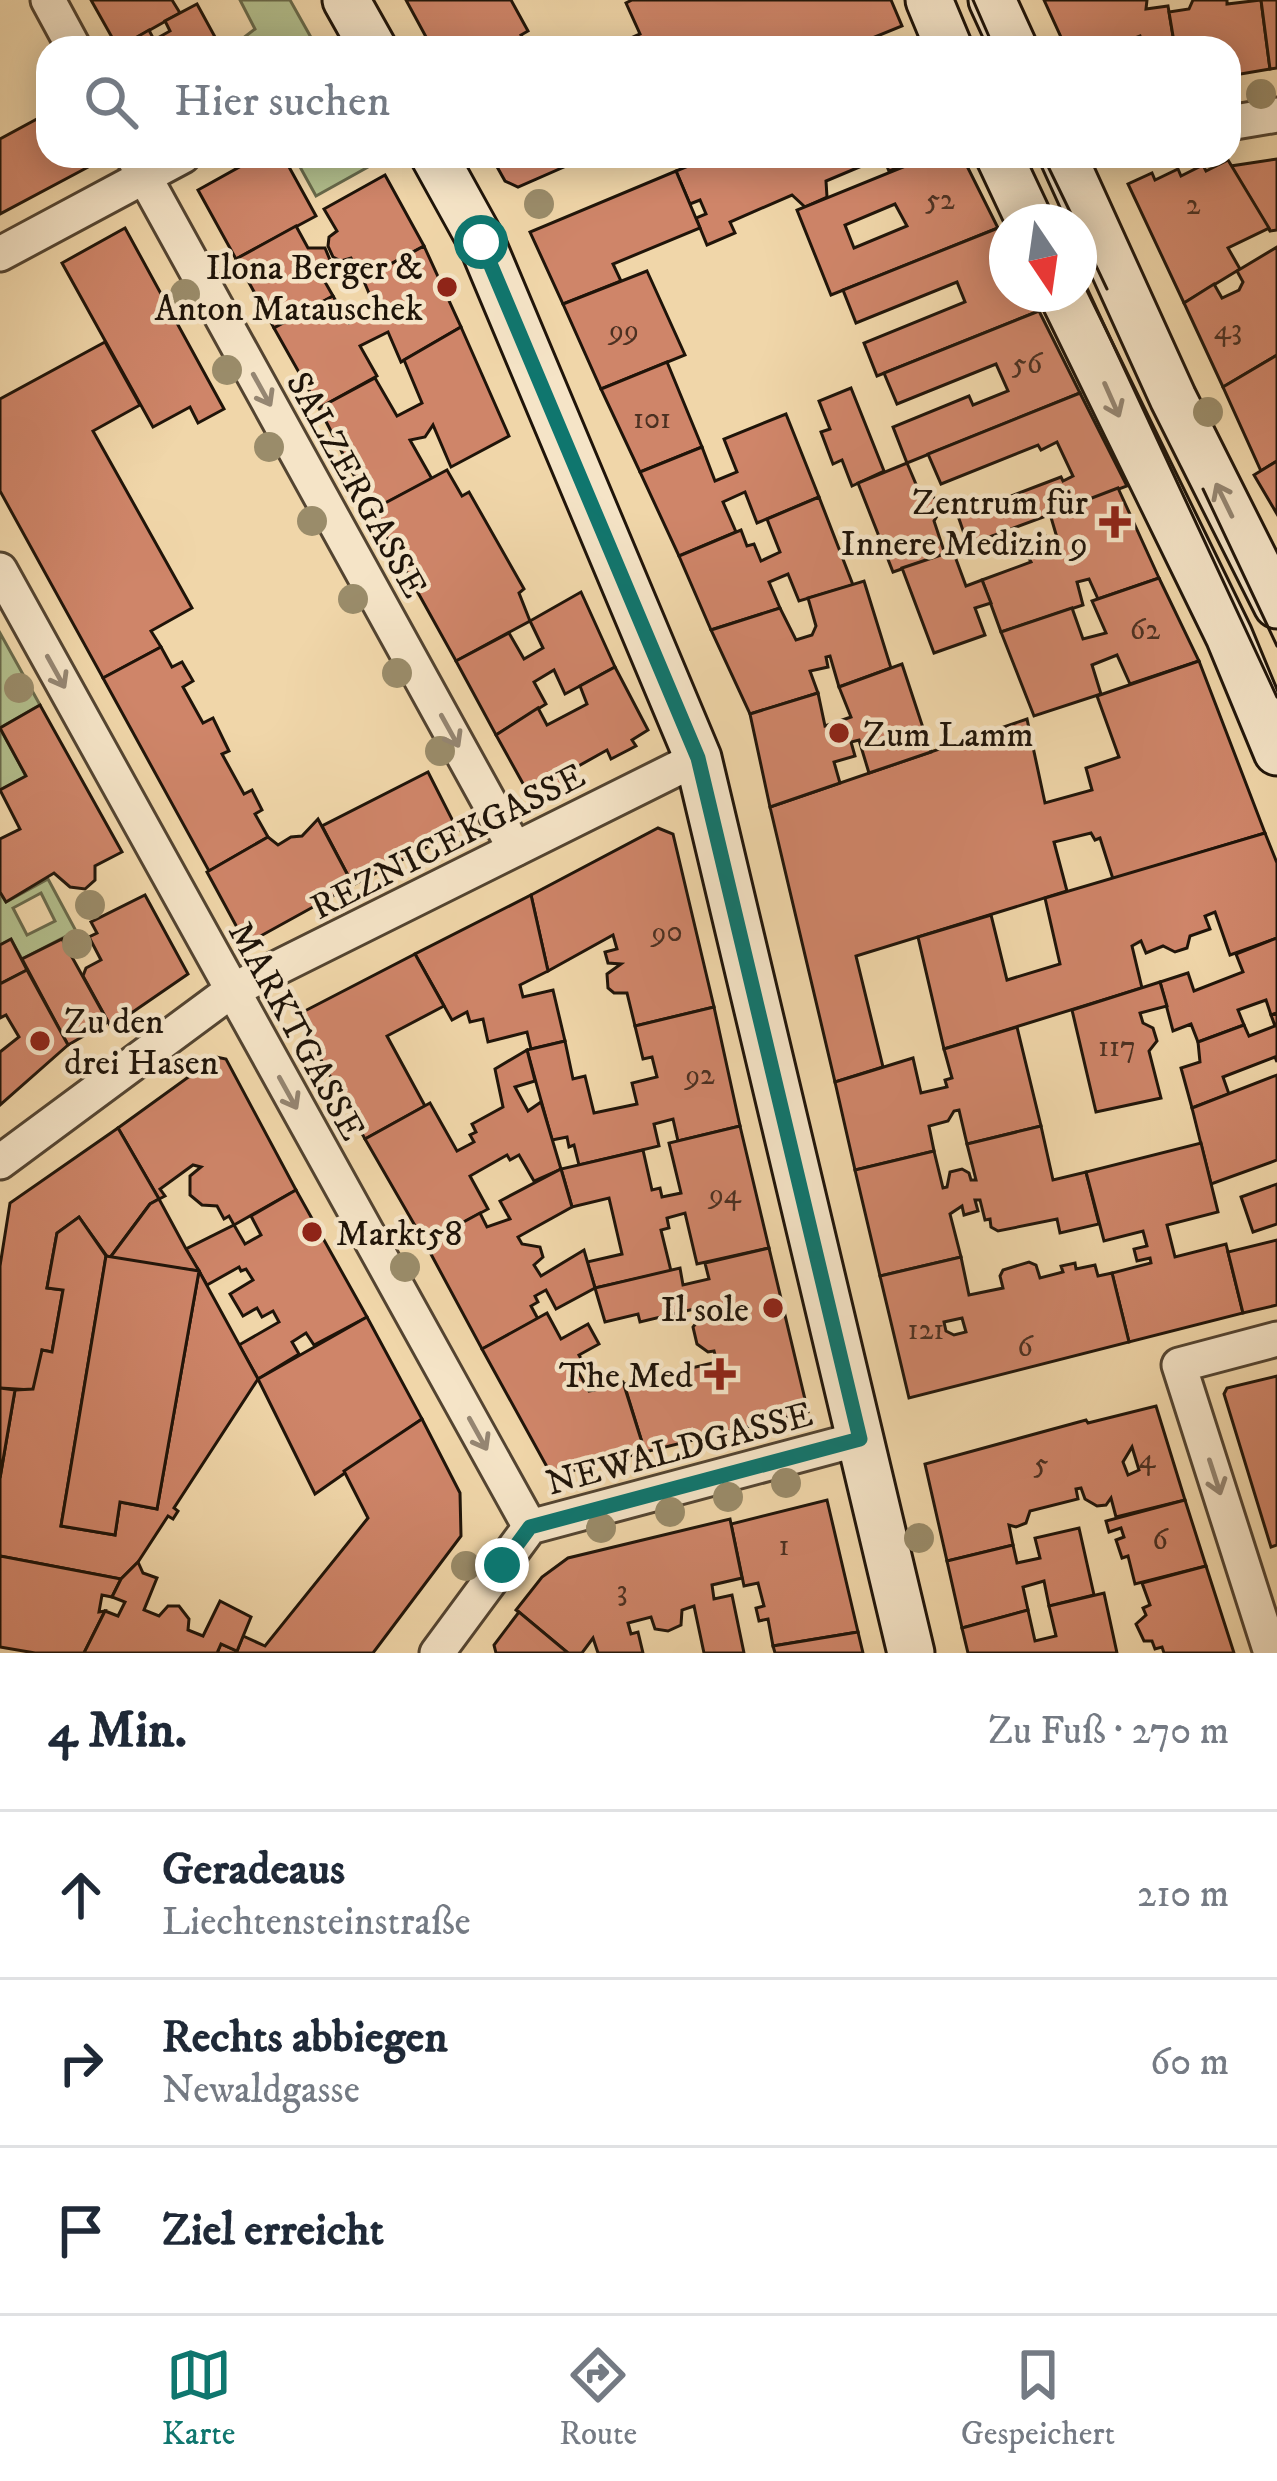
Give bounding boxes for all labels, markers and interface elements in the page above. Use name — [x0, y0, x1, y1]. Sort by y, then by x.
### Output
search box — [36, 36, 1241, 168]
icon: search — [78, 69, 144, 135]
text: Hier suchen — [174, 74, 390, 130]
house number: 52 — [925, 182, 955, 219]
house number: 2 — [1186, 187, 1201, 224]
north arrow — [989, 204, 1097, 312]
route start — [454, 215, 508, 269]
place label: Ilona Berger & Anton Matauschek — [154, 246, 423, 332]
marker: Ilona Berger & Anton Matauschek — [434, 274, 460, 300]
house number: 99 — [607, 312, 639, 349]
house number: 43 — [1214, 312, 1242, 349]
house number: 56 — [1012, 346, 1044, 383]
street label: SALZERGASSE — [275, 364, 436, 606]
one-way arrow — [251, 372, 274, 407]
one-way arrow — [1102, 381, 1124, 417]
house number: 101 — [633, 401, 671, 438]
place label: Zentrum für Innere Medizin 9 — [841, 481, 1089, 567]
one-way arrow — [1212, 483, 1234, 519]
marker: Zentrum für Innere Medizin 9 — [1099, 506, 1131, 538]
house number: 62 — [1130, 612, 1160, 649]
one-way arrow — [45, 654, 68, 689]
one-way arrow — [439, 713, 462, 748]
place label: Zum Lamm — [863, 713, 1034, 758]
marker: Zum Lamm — [826, 720, 852, 746]
street label: REZNICEKGASSE — [303, 754, 593, 931]
street label: MARKTGASSE — [217, 914, 374, 1149]
house number: 90 — [649, 914, 683, 951]
place label: Zu den drei Hasen — [64, 1000, 219, 1086]
marker: Zu den drei Hasen — [27, 1028, 53, 1054]
house number: 117 — [1098, 1029, 1136, 1066]
house number: 92 — [683, 1057, 715, 1094]
one-way arrow — [277, 1075, 301, 1110]
house number: 94 — [707, 1176, 742, 1213]
place label: Markt58 — [336, 1212, 462, 1257]
marker: Markt58 — [299, 1219, 325, 1245]
place label: Il sole — [661, 1288, 749, 1333]
marker: Il sole — [760, 1295, 786, 1321]
house number: 121 — [908, 1312, 944, 1349]
house number: 6 — [1017, 1329, 1034, 1366]
place label: The Med — [559, 1354, 693, 1399]
marker: The Med — [704, 1358, 736, 1390]
street label: NEWALDGASSE — [542, 1392, 818, 1507]
one-way arrow — [467, 1416, 490, 1451]
house number: 4 — [1138, 1441, 1156, 1478]
house number: 5 — [1034, 1446, 1049, 1483]
one-way arrow — [1205, 1457, 1227, 1495]
house number: 6 — [1152, 1522, 1169, 1559]
house number: 1 — [778, 1528, 790, 1565]
route end — [475, 1538, 529, 1592]
house number: 3 — [616, 1573, 628, 1610]
text: 4 Min. — [48, 1699, 187, 1763]
text: Zu Fuß · 270 m — [988, 1707, 1229, 1756]
text: Geradeaus — [162, 1842, 345, 1898]
icon: ahead — [48, 1862, 114, 1928]
text: 210 m — [1137, 1870, 1229, 1919]
text: Liechtensteinstraße — [162, 1898, 471, 1947]
text: Rechts abbiegen — [162, 2010, 448, 2066]
icon: right — [48, 2030, 114, 2096]
text: 60 m — [1150, 2038, 1229, 2087]
text: Newaldgasse — [162, 2066, 360, 2115]
icon: arrive — [48, 2198, 114, 2264]
text: Ziel erreicht — [162, 2203, 384, 2259]
tab: Karte — [162, 2342, 236, 2455]
tab: Route — [559, 2342, 637, 2455]
tab: Gespeichert — [961, 2342, 1115, 2455]

